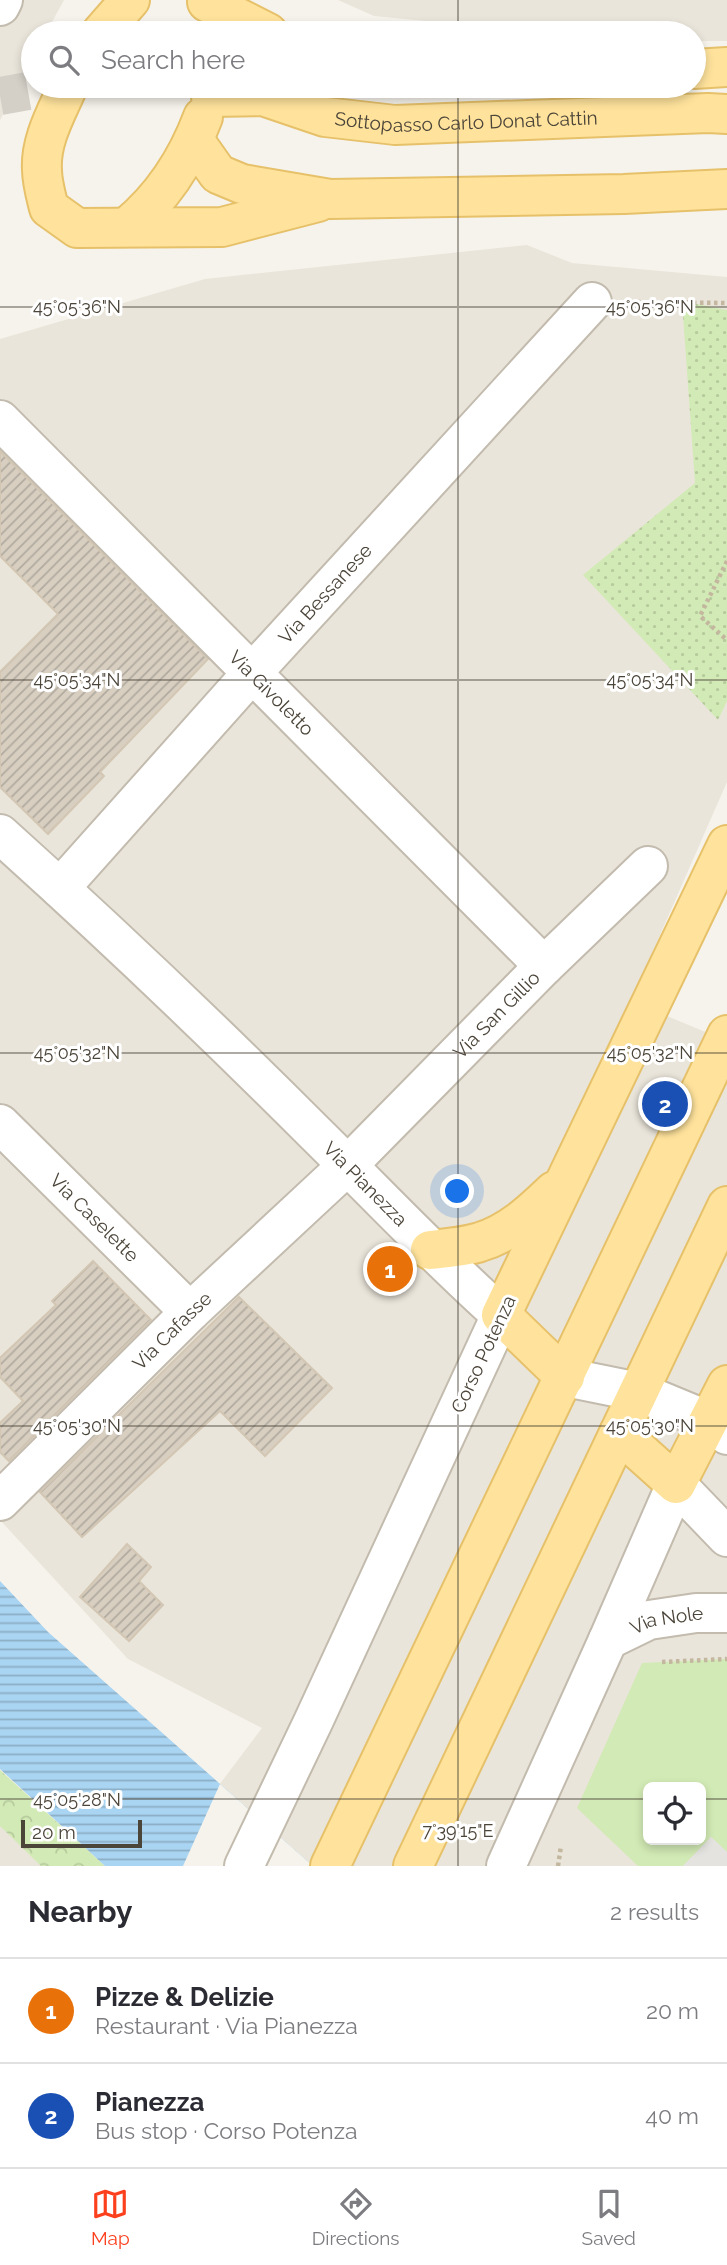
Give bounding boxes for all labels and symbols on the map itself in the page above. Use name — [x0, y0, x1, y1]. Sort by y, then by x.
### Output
street label: Sottopasso Carlo Donat Cattin — [333, 106, 598, 136]
text: 45°05'36"N — [33, 296, 121, 317]
text: 45°05'36"N — [606, 296, 694, 317]
street label: Via Bessanese — [274, 539, 376, 648]
street label: Via Givoletto — [225, 646, 319, 740]
text: 45°05'34"N — [34, 669, 120, 690]
text: 45°05'34"N — [607, 669, 693, 690]
street label: Via San Gillio — [448, 966, 544, 1063]
text: 45°05'32"N — [34, 1042, 120, 1063]
text: 45°05'32"N — [607, 1042, 693, 1063]
pin: 2 — [642, 1078, 688, 1130]
street label: Via Pianezza — [319, 1137, 412, 1230]
street label: Via Caselette — [46, 1169, 144, 1266]
your location — [440, 1174, 474, 1208]
pin: 1 — [367, 1243, 413, 1295]
street label: Via Cafasse — [128, 1287, 216, 1374]
street label: Corso Potenza — [446, 1292, 520, 1416]
text: 45°05'30"N — [33, 1415, 121, 1436]
text: 45°05'30"N — [606, 1415, 694, 1436]
street label: Via Nole — [626, 1602, 703, 1639]
text: 45°05'28"N — [33, 1789, 121, 1810]
scale bar — [21, 1817, 142, 1849]
text: 7°39'15"E — [422, 1820, 494, 1841]

